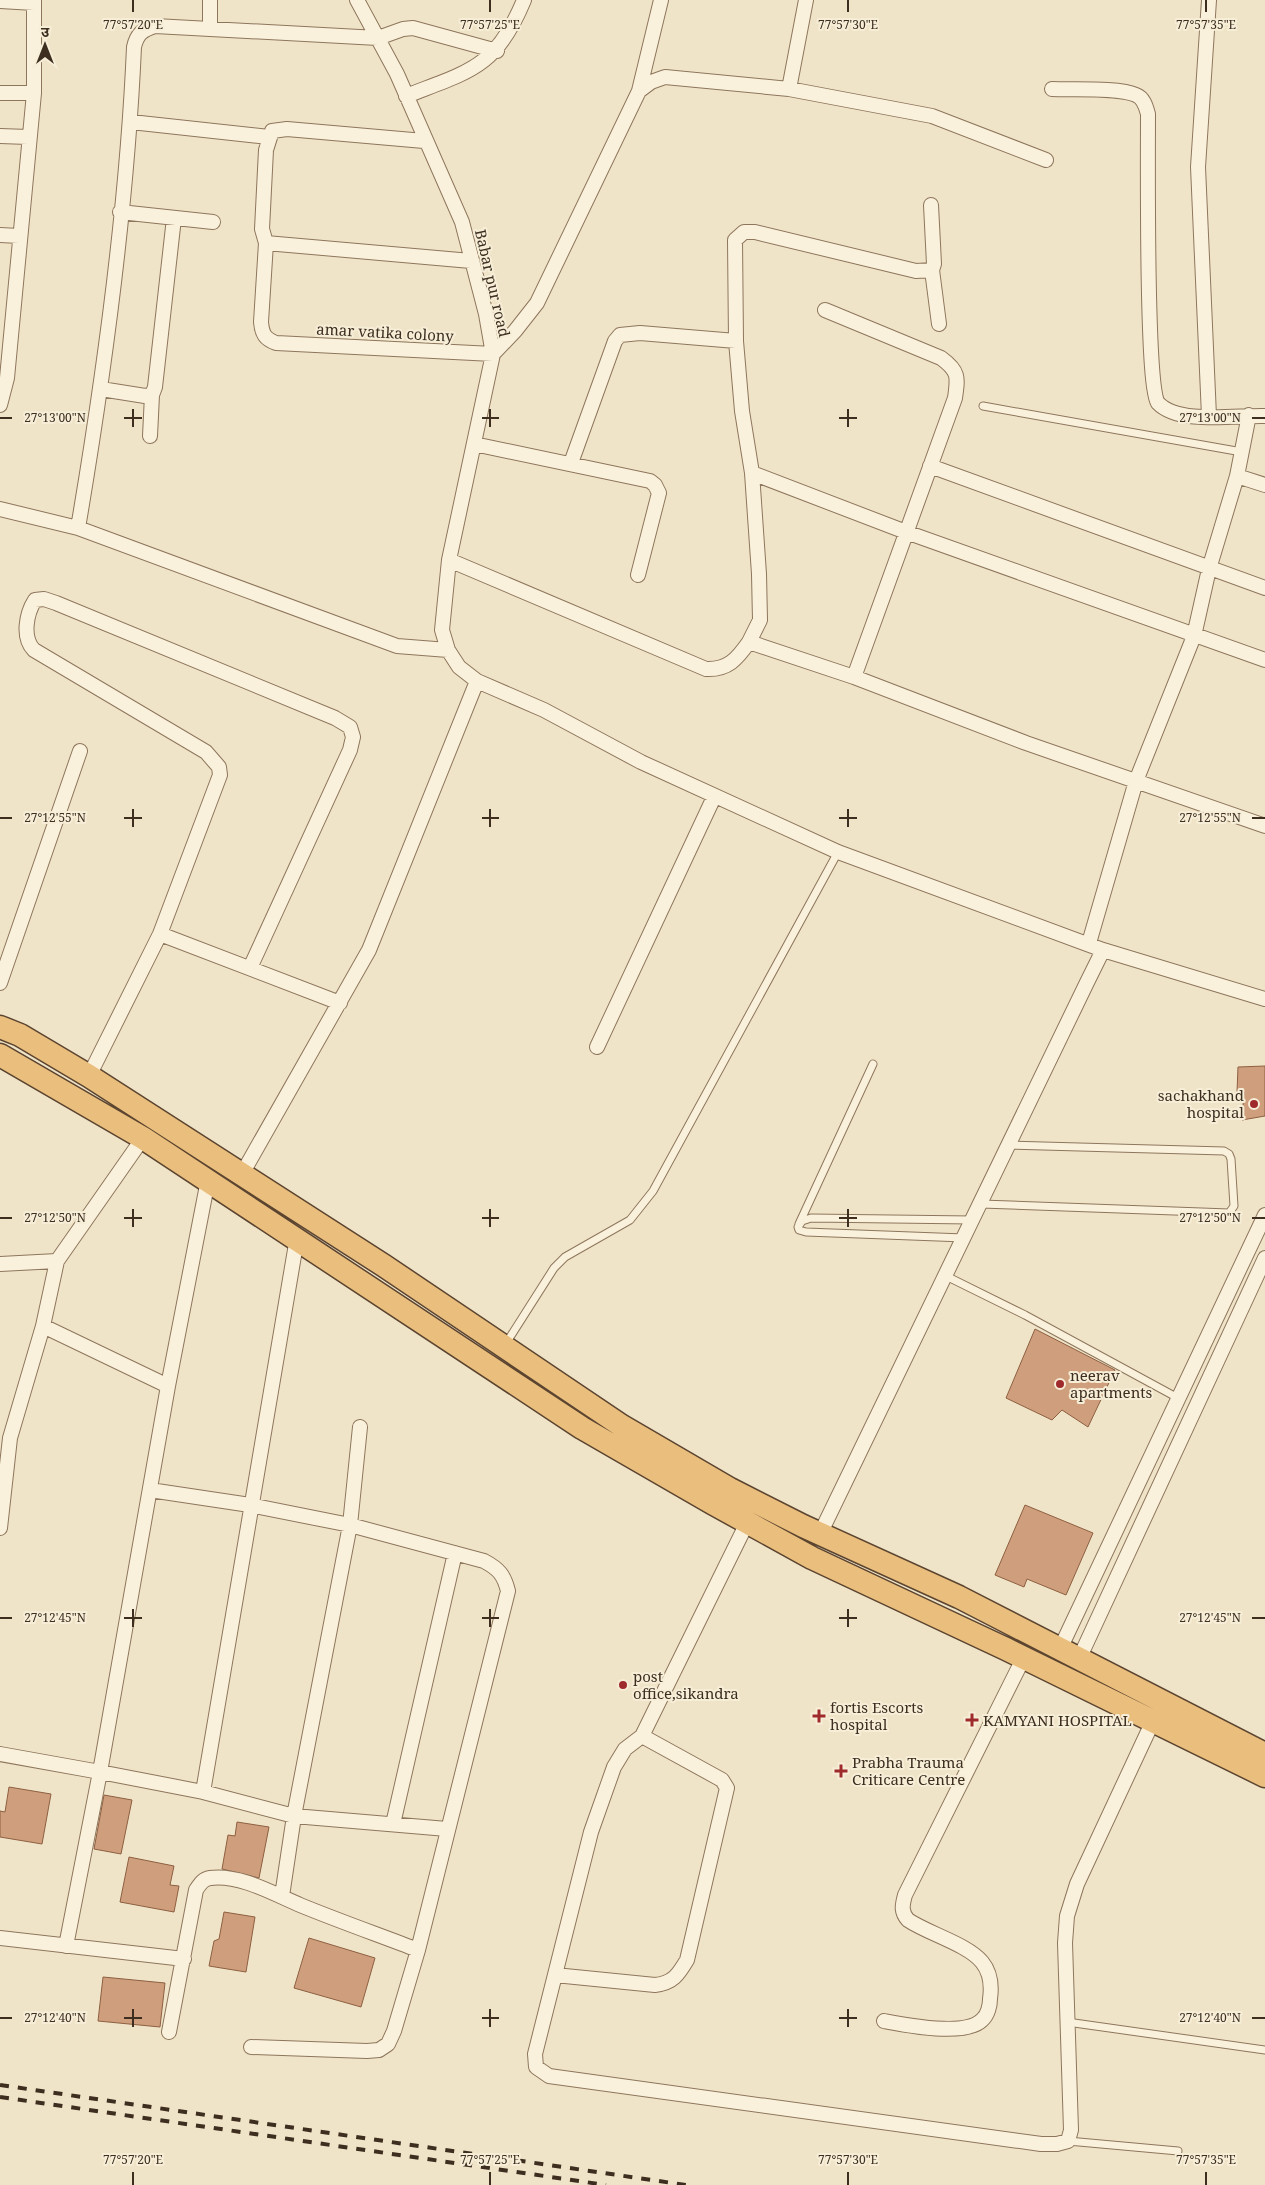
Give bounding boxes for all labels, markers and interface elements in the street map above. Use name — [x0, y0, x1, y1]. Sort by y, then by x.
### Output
text: 77°57'20"E — [103, 16, 163, 33]
text: 77°57'25"E — [460, 16, 520, 33]
text: 77°57'30"E — [818, 16, 878, 33]
text: 77°57'35"E — [1176, 16, 1236, 33]
north arrow — [20, 20, 70, 70]
text: उ — [41, 22, 50, 41]
street label: Babar pur road — [471, 227, 515, 339]
street label: amar vatika colony — [316, 318, 455, 346]
text: 27°13'00"N — [24, 409, 86, 426]
text: 27°13'00"N — [1179, 409, 1241, 426]
text: 27°12'55"N — [24, 809, 86, 826]
text: 27°12'55"N — [1179, 809, 1241, 826]
place label: sachakhand hospital — [1158, 1085, 1244, 1122]
marker: sachakhand hospital — [1248, 1098, 1260, 1110]
text: 27°12'50"N — [24, 1209, 86, 1226]
text: 27°12'50"N — [1179, 1209, 1241, 1226]
place label: neerav apartments — [1070, 1365, 1153, 1402]
marker: neerav apartments — [1054, 1378, 1066, 1390]
text: 27°12'45"N — [24, 1609, 86, 1626]
text: 27°12'45"N — [1179, 1609, 1241, 1626]
place label: post office,sikandra — [633, 1666, 739, 1703]
marker: post office,sikandra — [617, 1679, 629, 1691]
place label: fortis Escorts hospital — [830, 1697, 923, 1734]
marker: fortis Escorts hospital — [812, 1709, 826, 1723]
place label: KAMYANI HOSPITAL — [983, 1710, 1132, 1730]
marker: KAMYANI HOSPITAL — [965, 1713, 979, 1727]
place label: Prabha Trauma Criticare Centre — [852, 1752, 965, 1789]
marker: Prabha Trauma Criticare Centre — [834, 1764, 848, 1778]
text: 27°12'40"N — [24, 2009, 86, 2026]
text: 27°12'40"N — [1179, 2009, 1241, 2026]
text: 77°57'20"E — [103, 2151, 163, 2168]
text: 77°57'25"E — [460, 2151, 520, 2168]
text: 77°57'30"E — [818, 2151, 878, 2168]
text: 77°57'35"E — [1176, 2151, 1236, 2168]

